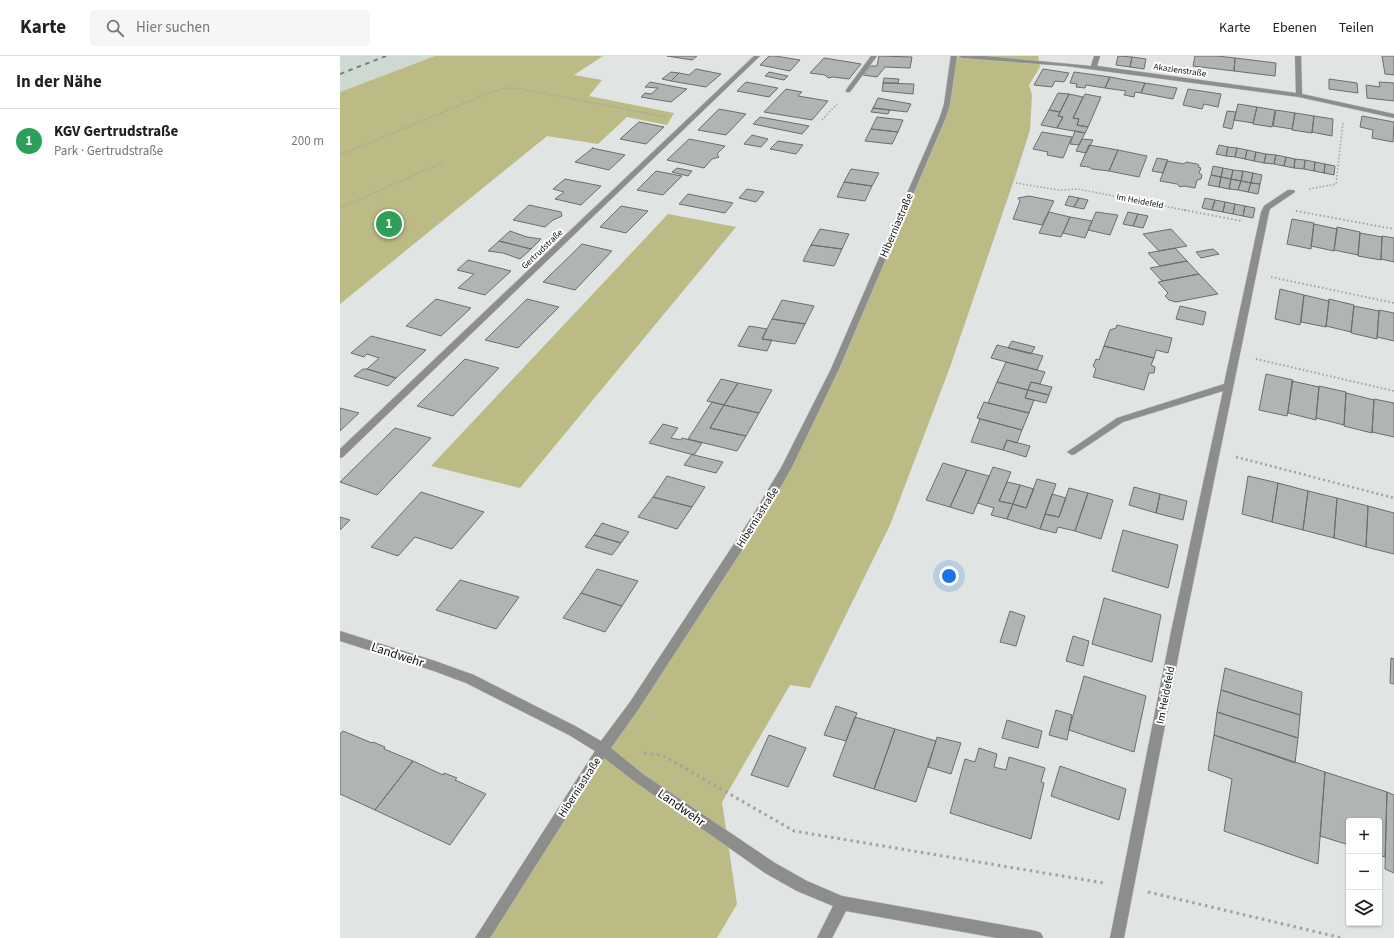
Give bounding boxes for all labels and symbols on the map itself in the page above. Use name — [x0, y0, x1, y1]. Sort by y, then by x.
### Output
street label: Akazienstraße — [1153, 60, 1208, 81]
street label: Hiberniastraße — [876, 190, 917, 260]
street label: Im Heidefeld — [1115, 191, 1165, 212]
pin: 1 — [376, 209, 402, 239]
street label: Gertrudstraße — [519, 226, 566, 272]
street label: Hiberniastraße — [733, 484, 782, 550]
your location — [939, 566, 959, 586]
street label: Landwehr — [369, 638, 427, 672]
street label: Im Heidefeld — [1153, 665, 1178, 725]
street label: Hiberniastraße — [554, 754, 605, 820]
street label: Landwehr — [654, 785, 709, 831]

